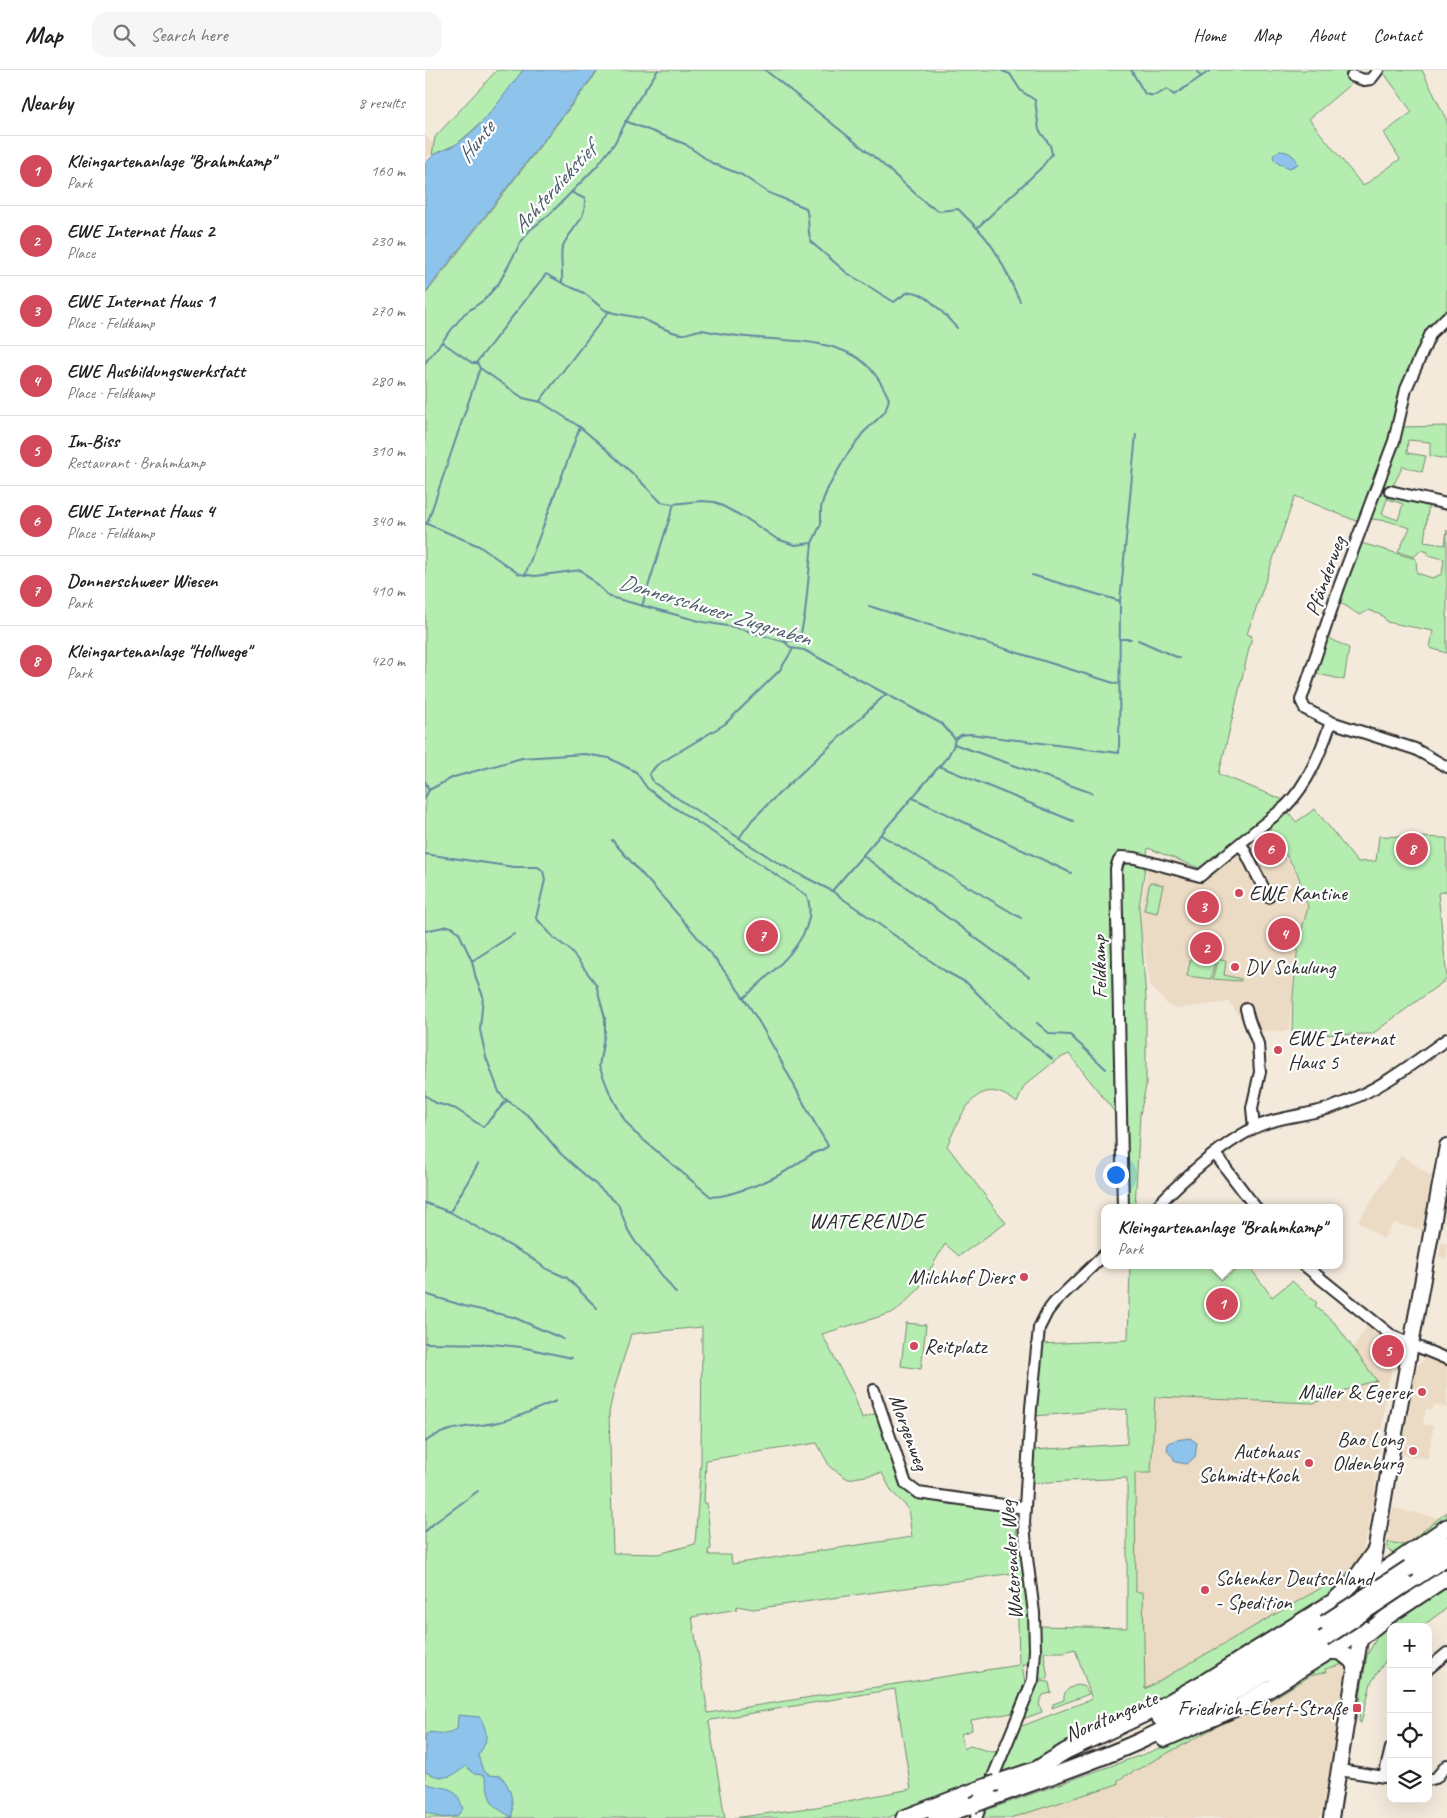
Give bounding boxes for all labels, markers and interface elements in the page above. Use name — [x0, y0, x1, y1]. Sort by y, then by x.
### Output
search box — [92, 12, 442, 57]
text: Map — [25, 20, 62, 50]
icon: search — [110, 21, 138, 49]
text: Search here — [150, 23, 228, 47]
text: Home — [1193, 24, 1226, 46]
text: Map — [1254, 24, 1281, 46]
text: About — [1309, 24, 1345, 46]
text: Contact — [1373, 24, 1422, 46]
text: Nearby — [20, 90, 73, 116]
text: 8 results — [358, 93, 405, 113]
water label: Hunte — [451, 113, 503, 168]
water label: Achterdiekstief — [506, 131, 607, 239]
text: Kleingartenanlage "Brahmkamp" — [67, 149, 275, 173]
text: 1 — [32, 161, 40, 181]
text: 160 m — [371, 161, 405, 181]
text: Park — [67, 173, 92, 193]
text: EWE Internat Haus 2 — [67, 219, 215, 243]
text: 2 — [32, 231, 40, 251]
text: 230 m — [371, 231, 405, 251]
text: Place — [67, 243, 95, 263]
text: EWE Internat Haus 1 — [67, 289, 215, 313]
text: 3 — [32, 301, 40, 321]
text: 270 m — [371, 301, 405, 321]
text: Place · Feldkamp — [67, 313, 154, 333]
text: EWE Ausbildungswerkstatt — [67, 359, 245, 383]
text: 4 — [32, 371, 40, 391]
text: 280 m — [371, 371, 405, 391]
text: Place · Feldkamp — [67, 383, 154, 403]
text: Im-Biss — [67, 429, 119, 453]
text: 5 — [33, 441, 39, 461]
text: 310 m — [371, 441, 405, 461]
text: Restaurant · Brahmkamp — [67, 453, 205, 473]
text: EWE Internat Haus 4 — [67, 499, 215, 523]
text: 6 — [32, 511, 40, 531]
text: 340 m — [371, 511, 405, 531]
text: Place · Feldkamp — [67, 523, 154, 543]
street label: Pfänderweg — [1299, 531, 1352, 619]
water label: Donnerschweer Zuggraben — [616, 568, 816, 653]
text: Donnerschweer Wiesen — [67, 569, 218, 593]
text: 7 — [32, 581, 40, 601]
text: 410 m — [371, 581, 405, 601]
text: Park — [67, 593, 92, 613]
text: Kleingartenanlage "Hollwege" — [67, 639, 251, 663]
text: 8 — [32, 651, 40, 671]
text: 420 m — [371, 651, 405, 671]
text: Park — [67, 663, 92, 683]
pin: 6 — [1254, 830, 1286, 868]
pin: 8 — [1396, 830, 1428, 868]
place label: EWE Kantine — [1249, 880, 1348, 906]
marker: EWE Kantine — [1233, 887, 1245, 899]
pin: 3 — [1187, 888, 1219, 926]
pin: 4 — [1268, 915, 1300, 953]
pin: 7 — [746, 917, 778, 955]
pin: 2 — [1190, 929, 1222, 967]
street label: Feldkamp — [1085, 934, 1113, 999]
place label: DV Schulung — [1245, 954, 1337, 980]
marker: DV Schulung — [1229, 961, 1241, 973]
place label: EWE Internat Haus 5 — [1288, 1025, 1396, 1075]
marker: EWE Internat Haus 5 — [1272, 1044, 1284, 1056]
your location — [1103, 1162, 1129, 1188]
popup — [1101, 1204, 1343, 1269]
district label: WATERENDE — [809, 1207, 928, 1235]
text: Kleingartenanlage "Brahmkamp" — [1118, 1215, 1326, 1239]
text: Park — [1118, 1239, 1143, 1259]
place label: Milchhof Diers — [908, 1264, 1016, 1290]
marker: Milchhof Diers — [1018, 1271, 1030, 1283]
pin: 1 — [1206, 1285, 1238, 1323]
pin: 5 — [1372, 1332, 1404, 1370]
place label: Reitplatz — [924, 1333, 989, 1359]
marker: Reitplatz — [908, 1340, 920, 1352]
place label: Müller & Egerer — [1298, 1379, 1413, 1405]
marker: Müller & Egerer — [1416, 1386, 1428, 1398]
street label: Morgenweg — [883, 1390, 935, 1475]
place label: Bao Long Oldenburg — [1332, 1426, 1405, 1476]
place label: Autohaus Schmidt+Koch — [1198, 1438, 1301, 1488]
marker: Bao Long Oldenburg — [1407, 1445, 1419, 1457]
marker: Autohaus Schmidt+Koch — [1303, 1457, 1315, 1469]
street label: Waterender Weg — [994, 1498, 1028, 1620]
place label: Schenker Deutschland - Spedition — [1215, 1565, 1375, 1615]
marker: Schenker Deutschland - Spedition — [1199, 1584, 1211, 1596]
map controls — [1387, 1623, 1432, 1803]
button: + — [1387, 1623, 1432, 1668]
button: − — [1387, 1668, 1432, 1713]
street label: Nordtangente — [1061, 1684, 1163, 1747]
place label: Friedrich-Ebert-Straße — [1178, 1695, 1349, 1721]
marker: Friedrich-Ebert-Straße — [1351, 1702, 1363, 1714]
button: locate — [1387, 1713, 1432, 1758]
button: layers — [1387, 1758, 1432, 1803]

